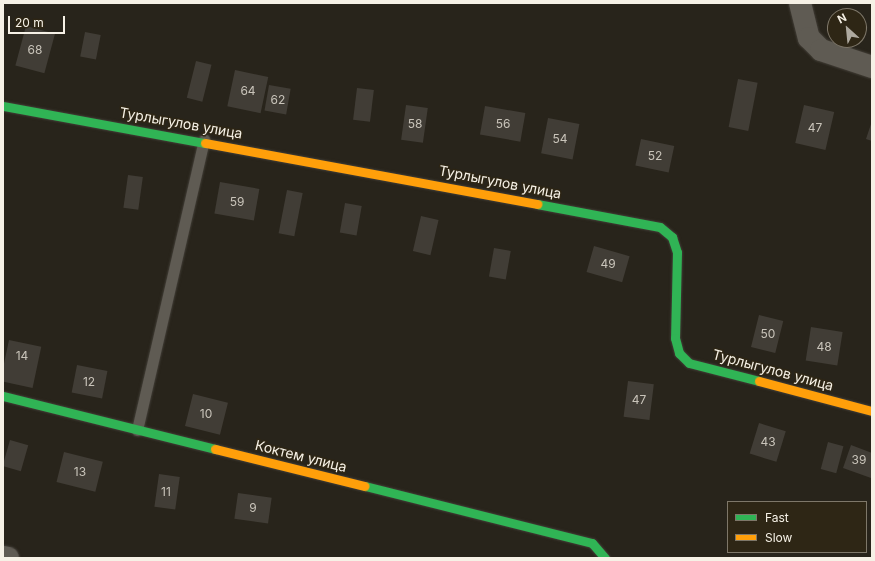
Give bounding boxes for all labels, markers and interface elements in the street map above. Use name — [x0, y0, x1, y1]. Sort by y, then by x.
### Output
scale bar — [10, 8, 67, 34]
north arrow — [827, 8, 867, 48]
text: N — [835, 10, 849, 26]
text: 20 m — [15, 15, 44, 30]
house number: 68 — [28, 43, 42, 57]
house number: 64 — [240, 84, 256, 98]
house number: 62 — [271, 93, 285, 107]
street label: Турлыгулов улица — [118, 104, 244, 142]
house number: 58 — [408, 117, 422, 131]
house number: 56 — [496, 117, 510, 131]
house number: 47 — [808, 121, 822, 135]
house number: 54 — [552, 132, 568, 146]
house number: 52 — [648, 149, 662, 163]
street label: Турлыгулов улица — [437, 162, 563, 202]
house number: 59 — [230, 195, 244, 209]
house number: 49 — [600, 257, 616, 271]
house number: 50 — [761, 327, 775, 341]
house number: 48 — [816, 340, 832, 354]
street label: Турлыгулов улица — [711, 346, 835, 394]
house number: 14 — [16, 349, 28, 363]
house number: 12 — [83, 375, 95, 389]
house number: 47 — [632, 393, 646, 407]
house number: 10 — [200, 407, 212, 421]
house number: 43 — [760, 435, 776, 449]
street label: Коктем улица — [253, 437, 349, 475]
house number: 39 — [852, 453, 866, 467]
house number: 13 — [74, 465, 86, 479]
house number: 11 — [161, 485, 171, 499]
house number: 9 — [249, 501, 257, 515]
legend — [727, 501, 867, 553]
text: Fast — [765, 510, 789, 525]
text: Slow — [765, 530, 792, 545]

